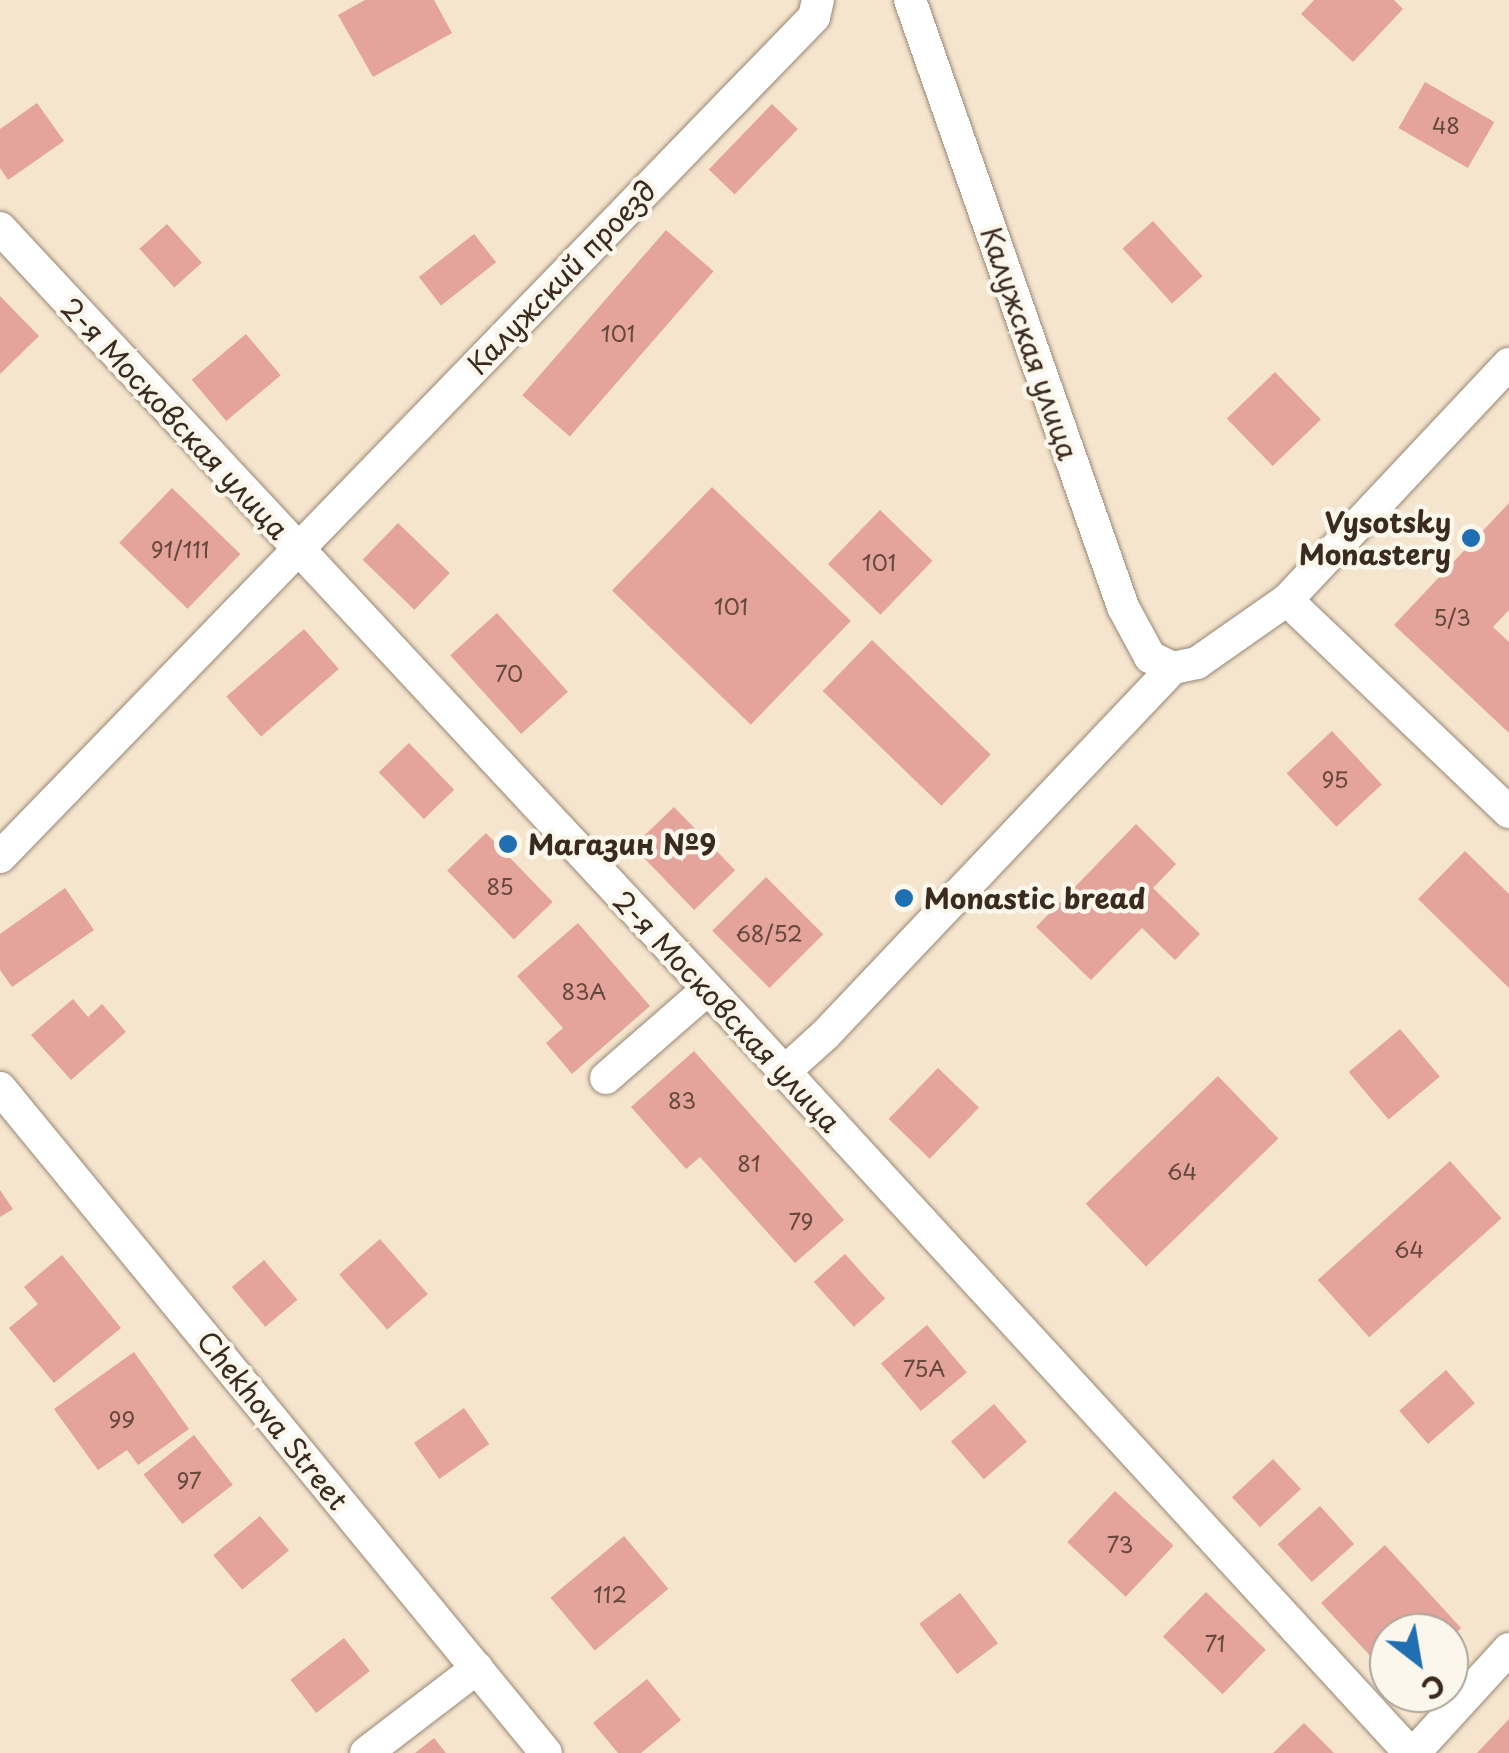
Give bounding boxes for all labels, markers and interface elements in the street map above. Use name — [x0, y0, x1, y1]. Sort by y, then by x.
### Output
house number: 48 — [1432, 112, 1460, 138]
street label: Калужский проезд — [460, 173, 662, 381]
street label: Калужская улица — [974, 221, 1086, 465]
street label: 2-я Московская улица — [54, 290, 296, 546]
house number: 101 — [601, 320, 635, 346]
place label: Vysotsky Monastery — [1299, 505, 1451, 571]
marker: Vysotsky Monastery — [1460, 527, 1482, 549]
house number: 91/111 — [151, 536, 209, 562]
house number: 101 — [862, 549, 896, 575]
house number: 101 — [714, 593, 748, 619]
house number: 5/3 — [1433, 604, 1471, 630]
house number: 70 — [495, 660, 523, 686]
house number: 95 — [1321, 766, 1349, 792]
place label: Магазин №9 — [528, 827, 716, 861]
marker: Магазин №9 — [497, 833, 519, 855]
house number: 85 — [486, 873, 514, 899]
place label: Monastic bread — [924, 881, 1144, 915]
street label: 2-я Московская улица — [606, 883, 848, 1139]
marker: Monastic bread — [893, 887, 915, 909]
house number: 68/52 — [736, 920, 802, 946]
house number: 83А — [562, 978, 606, 1004]
house number: 83 — [668, 1087, 696, 1113]
house number: 81 — [737, 1150, 761, 1176]
house number: 64 — [1167, 1158, 1197, 1184]
house number: 79 — [789, 1208, 813, 1234]
house number: 64 — [1394, 1236, 1424, 1262]
street label: Chekhova Street — [190, 1323, 356, 1517]
house number: 75А — [903, 1355, 945, 1381]
house number: 99 — [109, 1406, 135, 1432]
house number: 97 — [177, 1467, 201, 1493]
house number: 73 — [1107, 1531, 1133, 1557]
house number: 112 — [593, 1581, 627, 1607]
north arrow — [1369, 1613, 1469, 1713]
house number: 71 — [1205, 1630, 1225, 1656]
text: С — [1414, 1664, 1454, 1711]

